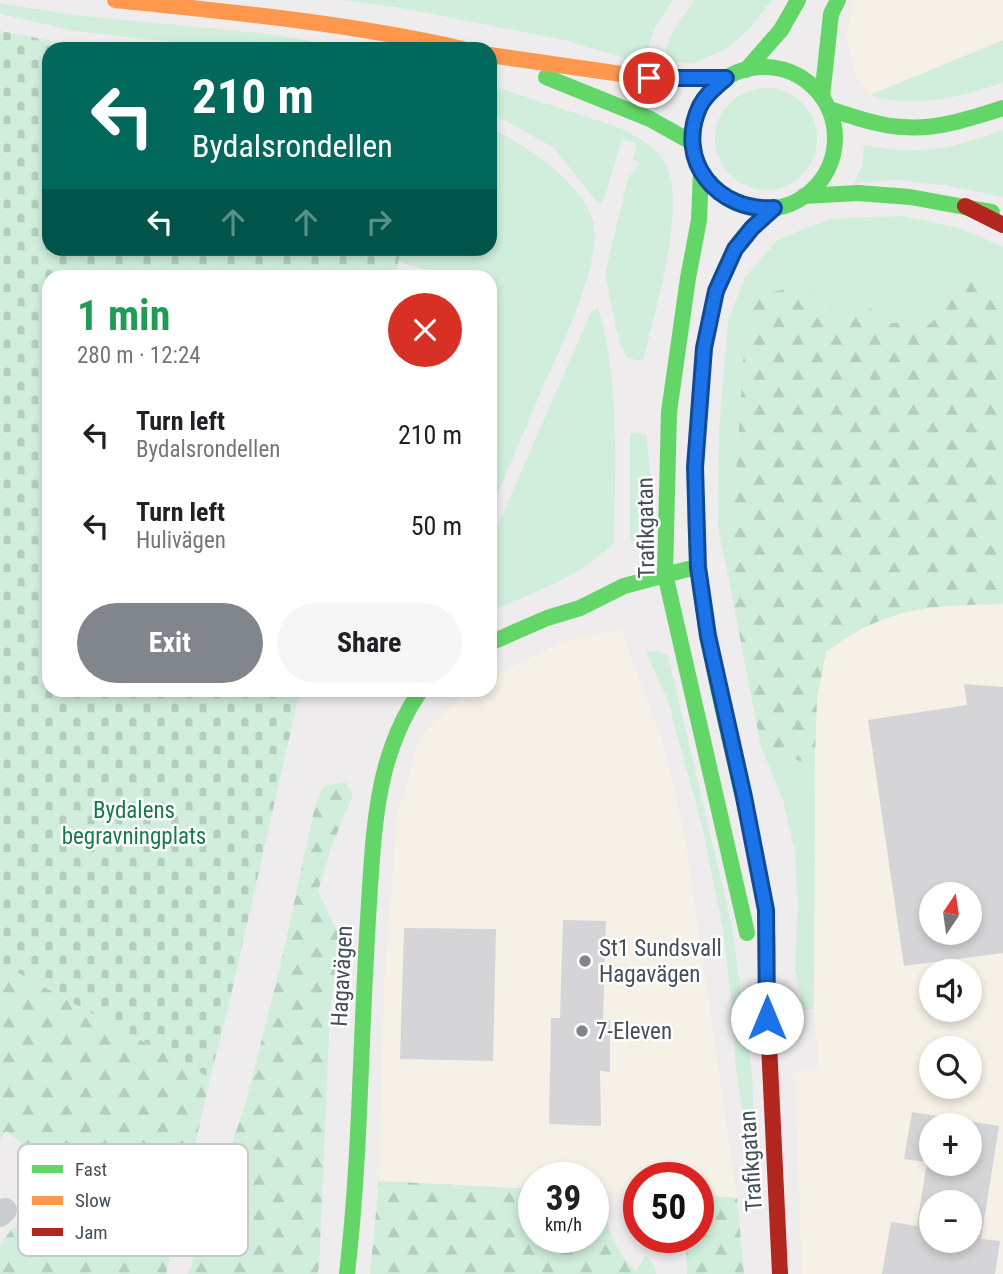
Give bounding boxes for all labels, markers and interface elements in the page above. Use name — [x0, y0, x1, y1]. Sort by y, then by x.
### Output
pin — [619, 48, 679, 108]
icon: arrive — [630, 59, 668, 97]
text: 210 m — [192, 68, 314, 125]
icon: left — [77, 70, 168, 161]
text: Bydalsrondellen — [192, 127, 393, 165]
icon: left — [141, 203, 179, 241]
icon: ahead — [214, 203, 252, 241]
icon: ahead — [287, 203, 325, 241]
icon: right — [360, 203, 398, 241]
text: 1 min — [77, 291, 170, 340]
button: close — [388, 293, 462, 367]
text: 280 m · 12:24 — [77, 342, 201, 369]
text: Turn left — [136, 406, 225, 436]
icon: left — [77, 416, 115, 454]
text: 210 m — [398, 420, 462, 450]
text: Bydalsrondellen — [136, 436, 280, 463]
street label: Trafikgatan — [632, 477, 660, 579]
text: Turn left — [136, 497, 225, 527]
icon: left — [77, 507, 115, 545]
text: 50 m — [411, 511, 462, 541]
text: Hulivägen — [136, 527, 226, 554]
button: Exit — [77, 603, 263, 683]
button: Share — [277, 603, 462, 683]
park label: Bydalens begravningplats — [62, 797, 206, 850]
north arrow — [919, 882, 982, 945]
map controls — [919, 882, 982, 1253]
street label: Hagavägen — [326, 925, 358, 1027]
place label: St1 Sundsvall Hagavägen — [599, 935, 722, 988]
marker: St1 Sundsvall Hagavägen — [577, 953, 593, 969]
button: sound — [919, 959, 982, 1022]
position arrow — [730, 981, 804, 1055]
place label: 7-Eleven — [596, 1018, 672, 1045]
marker: 7-Eleven — [574, 1023, 590, 1039]
button: search — [919, 1036, 982, 1099]
street label: Trafikgatan — [734, 1109, 768, 1213]
button: + — [919, 1113, 982, 1176]
legend — [18, 1144, 248, 1256]
text: Fast — [75, 1158, 107, 1181]
speed limit sign: 50 — [623, 1162, 714, 1253]
text: 39 — [546, 1178, 581, 1219]
text: Slow — [75, 1189, 111, 1212]
button: − — [919, 1190, 982, 1253]
text: km/h — [545, 1214, 582, 1235]
text: Jam — [75, 1221, 108, 1244]

